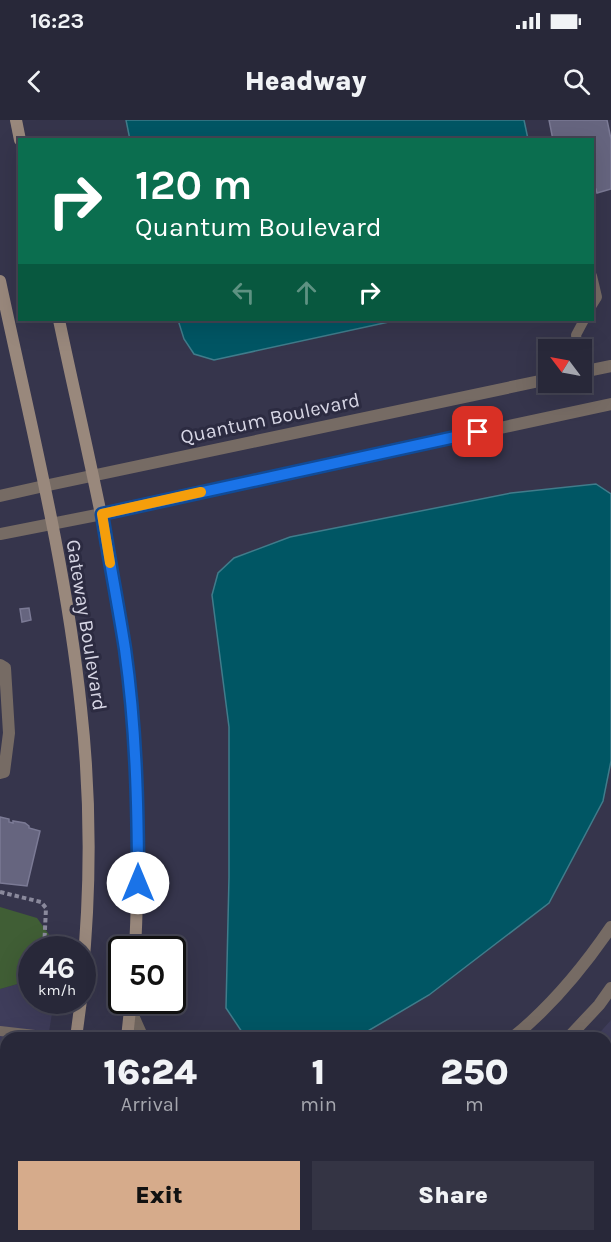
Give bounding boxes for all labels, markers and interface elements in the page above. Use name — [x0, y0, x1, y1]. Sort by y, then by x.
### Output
text: 16:23 — [30, 8, 84, 34]
icon: back — [18, 65, 51, 98]
text: Headway — [245, 65, 366, 97]
icon: search — [560, 65, 593, 98]
text: 120 m — [135, 160, 252, 210]
icon: right — [36, 162, 114, 240]
text: Quantum Boulevard — [135, 211, 382, 243]
icon: left — [227, 276, 260, 309]
icon: ahead — [290, 276, 323, 309]
icon: right — [353, 276, 386, 309]
north arrow — [538, 339, 592, 393]
map controls — [538, 339, 592, 393]
street label: Quantum Boulevard — [178, 388, 362, 449]
pin — [452, 406, 503, 457]
icon: arrive — [461, 415, 494, 448]
street label: Gateway Boulevard — [62, 538, 111, 712]
position arrow — [106, 851, 170, 915]
speed limit sign: 50 — [108, 936, 186, 1014]
text: 46 — [39, 950, 75, 986]
text: km/h — [38, 981, 76, 999]
text: 16:24 — [103, 1051, 197, 1093]
text: 1 — [312, 1051, 325, 1093]
text: 250 — [440, 1051, 509, 1093]
text: Arrival — [121, 1093, 179, 1116]
text: min — [300, 1093, 337, 1116]
text: m — [465, 1093, 484, 1116]
button: Exit — [18, 1161, 300, 1230]
button: Share — [312, 1161, 594, 1230]

